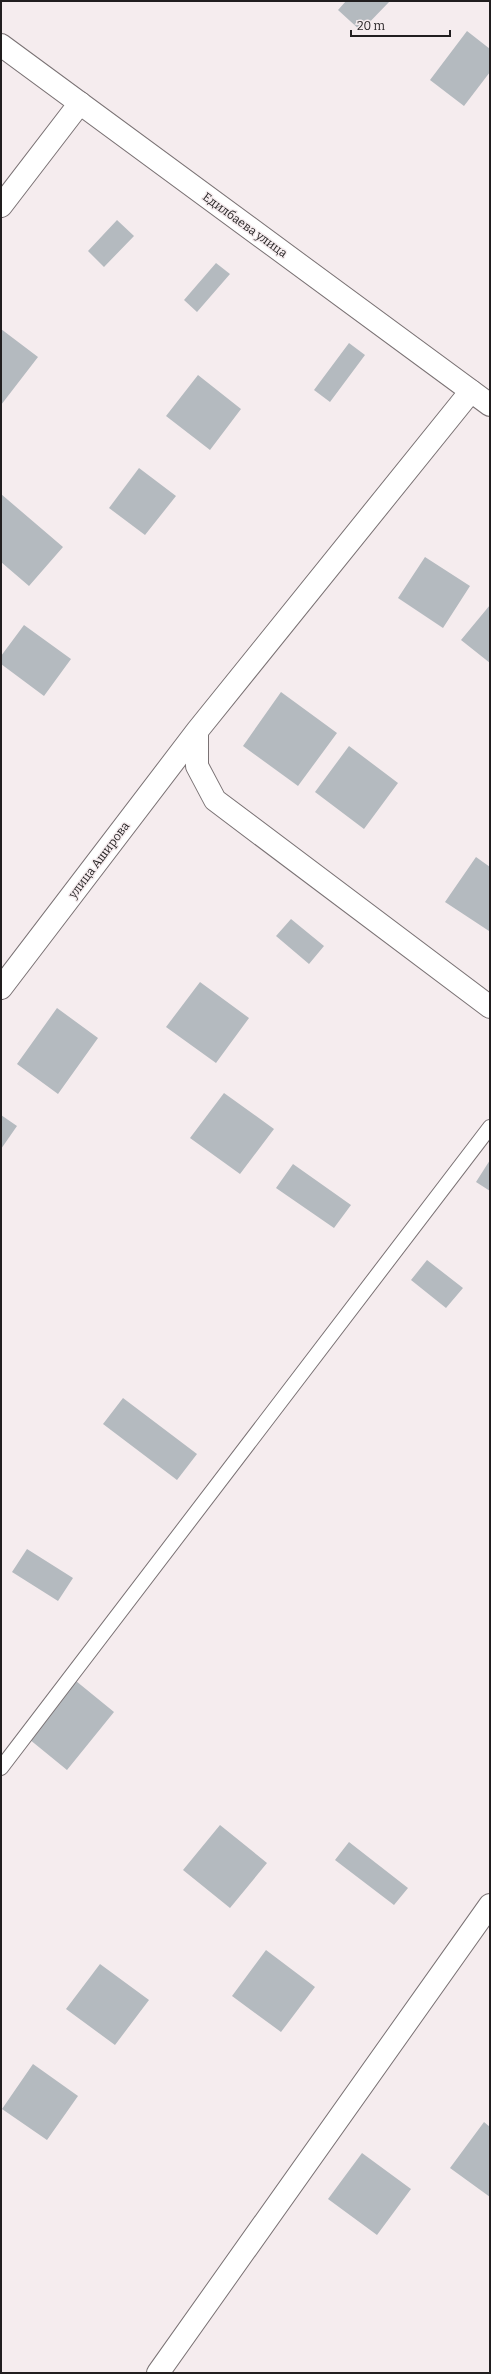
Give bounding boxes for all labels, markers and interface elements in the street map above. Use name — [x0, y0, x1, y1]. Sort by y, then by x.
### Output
scale bar — [351, 12, 450, 38]
text: 20 m — [357, 19, 386, 33]
street label: Едилбаева улица — [200, 190, 290, 261]
street label: улица Аширова — [65, 819, 133, 902]

